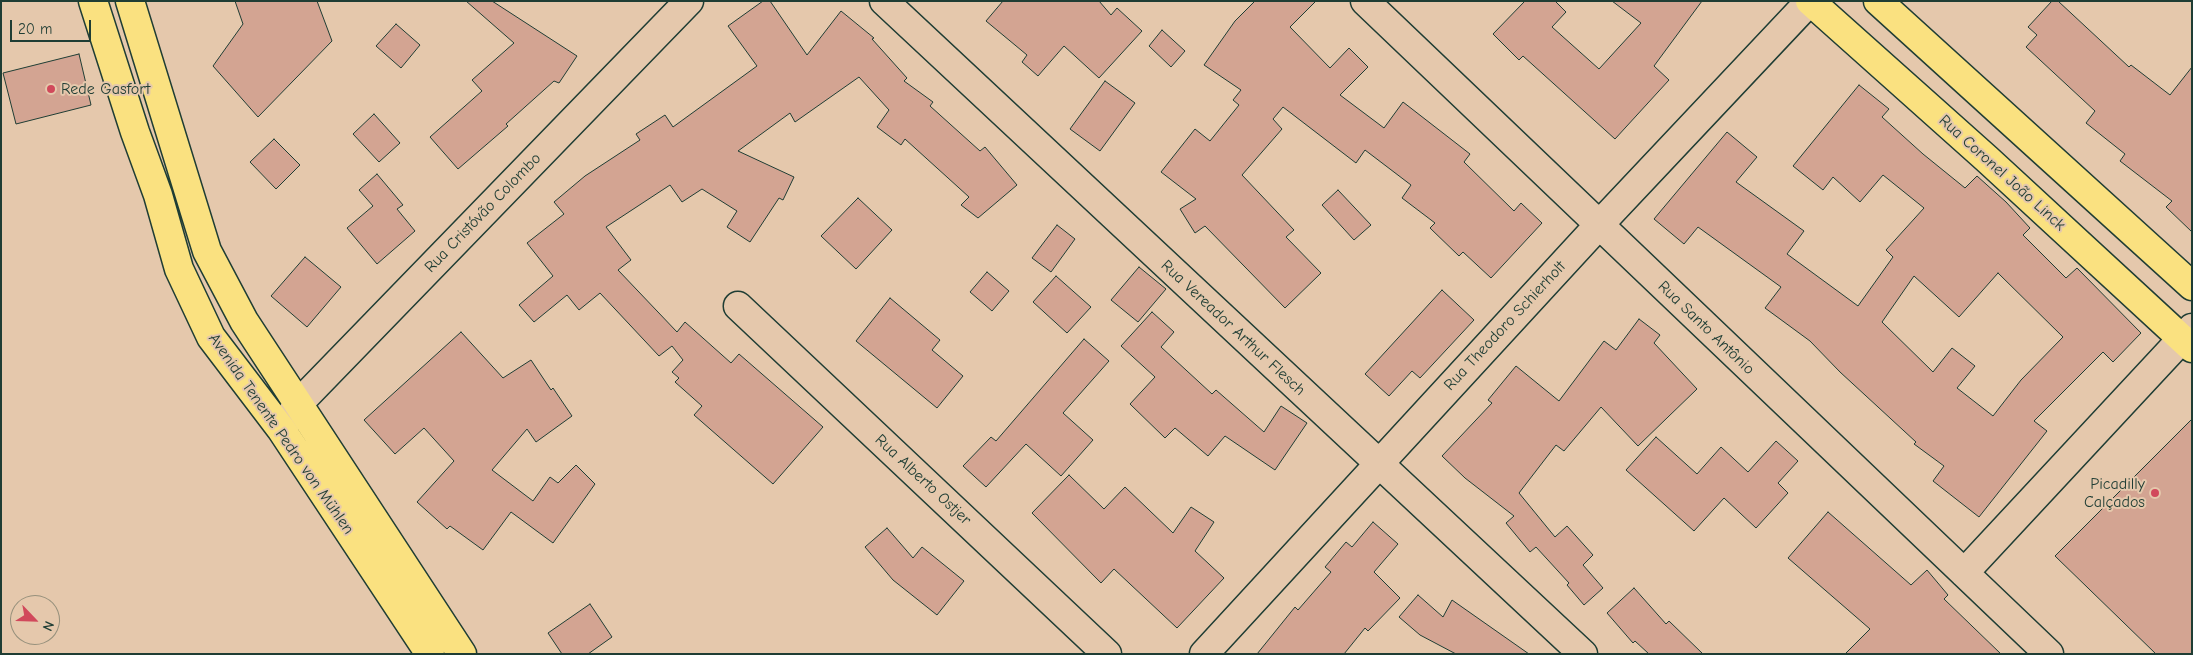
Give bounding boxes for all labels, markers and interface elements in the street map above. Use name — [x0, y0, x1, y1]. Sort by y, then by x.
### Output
scale bar — [12, 10, 94, 42]
text: 20 m — [18, 20, 52, 38]
place label: Rede Gasfort — [61, 79, 150, 99]
marker: Rede Gasfort — [45, 83, 57, 95]
street label: Rua Coronel João Linck — [1935, 111, 2069, 235]
street label: Rua Cristóvão Colombo — [421, 149, 545, 277]
street label: Rua Vereador Arthur Flesch — [1157, 256, 1309, 400]
street label: Rua Theodoro Schierholt — [1440, 257, 1570, 395]
street label: Rua Santo Antônio — [1654, 277, 1758, 379]
street label: Avenida Tenente Pedro von Mühlen — [204, 330, 358, 538]
street label: Rua Alberto Ostjer — [871, 430, 975, 530]
place label: Picadilly Calçados — [2084, 474, 2145, 512]
marker: Picadilly Calçados — [2149, 487, 2161, 499]
north arrow — [10, 595, 60, 645]
text: N — [39, 618, 58, 634]

